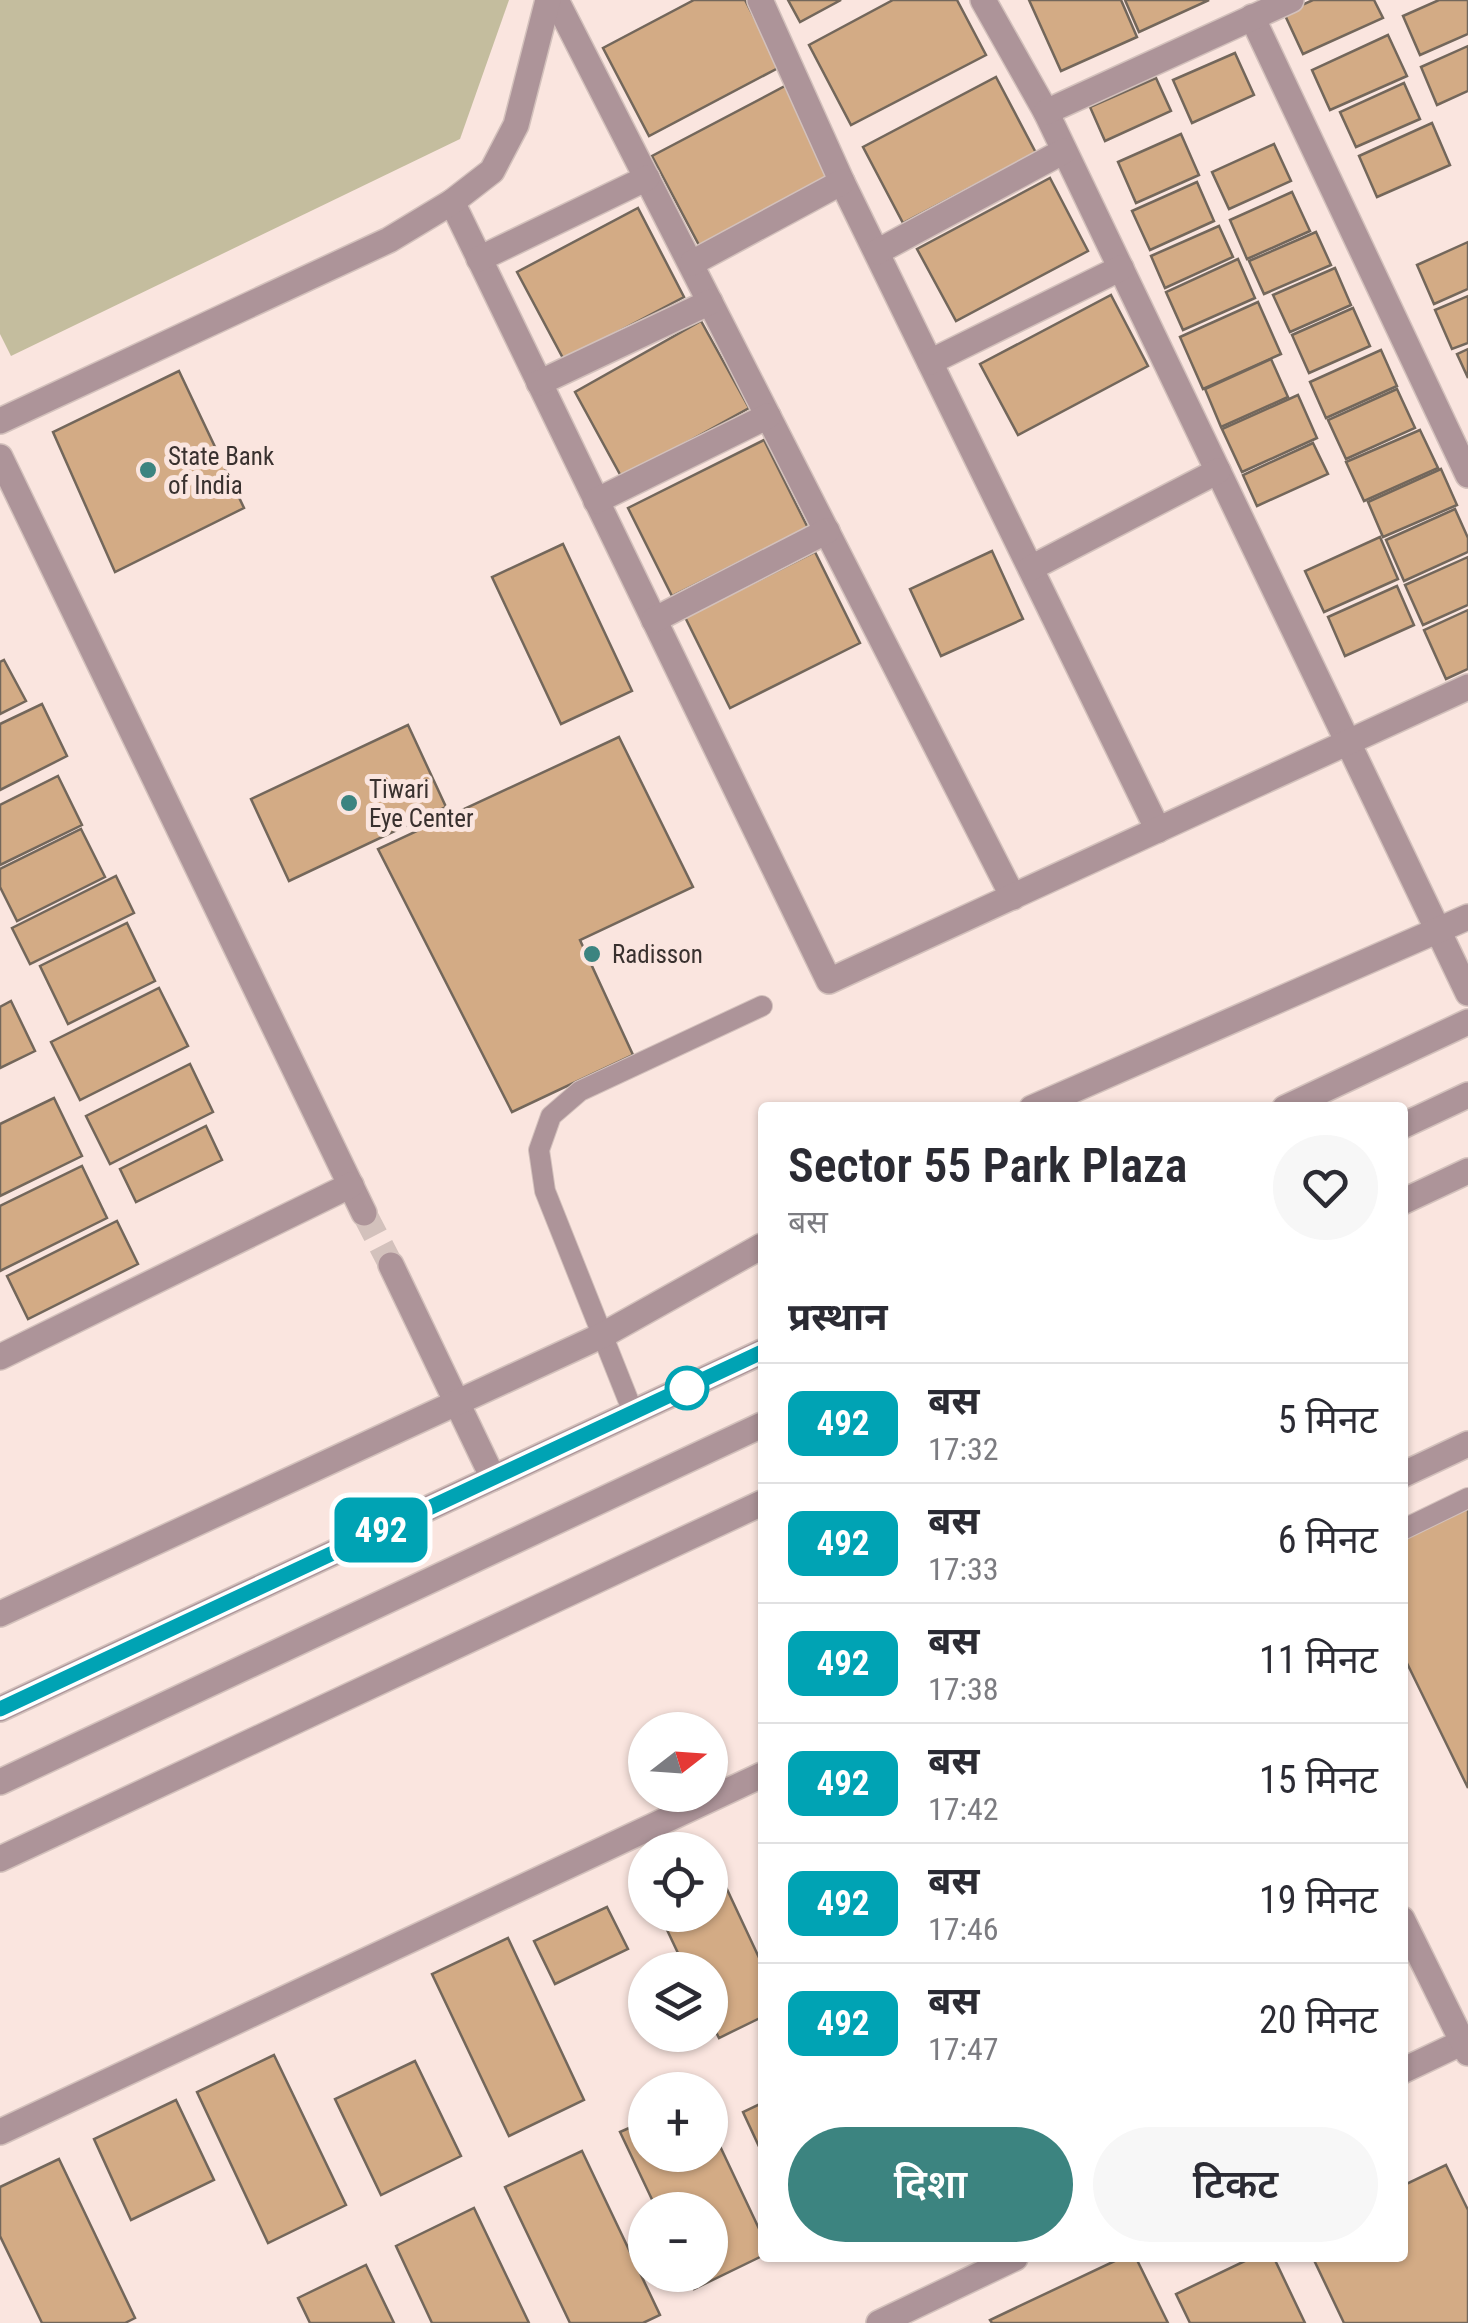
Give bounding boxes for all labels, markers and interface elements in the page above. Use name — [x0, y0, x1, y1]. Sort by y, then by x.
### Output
place label: State Bank of India — [168, 442, 275, 500]
marker: State Bank of India — [137, 459, 159, 481]
place label: Tiwari Eye Center — [369, 775, 474, 833]
marker: Tiwari Eye Center — [338, 792, 360, 814]
place label: Radisson — [612, 940, 703, 969]
marker: Radisson — [581, 943, 603, 965]
button: heart — [1273, 1135, 1378, 1240]
text: Sector 55 Park Plaza — [788, 1137, 1187, 1194]
text: बस — [788, 1203, 828, 1241]
text: प्रस्थान — [788, 1295, 888, 1339]
unlabelled marker — [666, 1367, 708, 1409]
text: बस — [928, 1379, 980, 1423]
text: 5 मिनट — [1278, 1398, 1378, 1442]
text: 492 — [816, 1403, 870, 1444]
text: 17:32 — [928, 1430, 999, 1468]
line badge: 492 — [324, 1498, 438, 1562]
text: बस — [928, 1499, 980, 1543]
text: 492 — [354, 1510, 408, 1551]
text: 6 मिनट — [1278, 1518, 1378, 1562]
text: 492 — [816, 1523, 870, 1564]
text: 17:33 — [928, 1550, 999, 1588]
text: बस — [928, 1619, 980, 1663]
text: 11 मिनट — [1259, 1638, 1378, 1682]
text: 492 — [816, 1643, 870, 1684]
text: 17:38 — [928, 1670, 999, 1708]
north arrow — [628, 1712, 728, 1812]
map controls — [628, 1712, 728, 2292]
text: बस — [928, 1739, 980, 1783]
text: 15 मिनट — [1259, 1758, 1378, 1802]
text: 492 — [816, 1763, 870, 1804]
text: 17:42 — [928, 1790, 999, 1828]
button: locate — [628, 1832, 728, 1932]
text: बस — [928, 1859, 980, 1903]
text: 19 मिनट — [1259, 1878, 1378, 1922]
text: 492 — [816, 1883, 870, 1924]
text: 17:46 — [928, 1910, 999, 1948]
button: layers — [628, 1952, 728, 2052]
text: बस — [928, 1979, 980, 2023]
text: 20 मिनट — [1259, 1998, 1378, 2042]
text: 492 — [816, 2003, 870, 2044]
text: 17:47 — [928, 2030, 999, 2068]
button: + — [628, 2072, 728, 2172]
button: दिशा — [788, 2127, 1073, 2242]
button: टिकट — [1093, 2127, 1378, 2242]
button: − — [628, 2192, 728, 2292]

